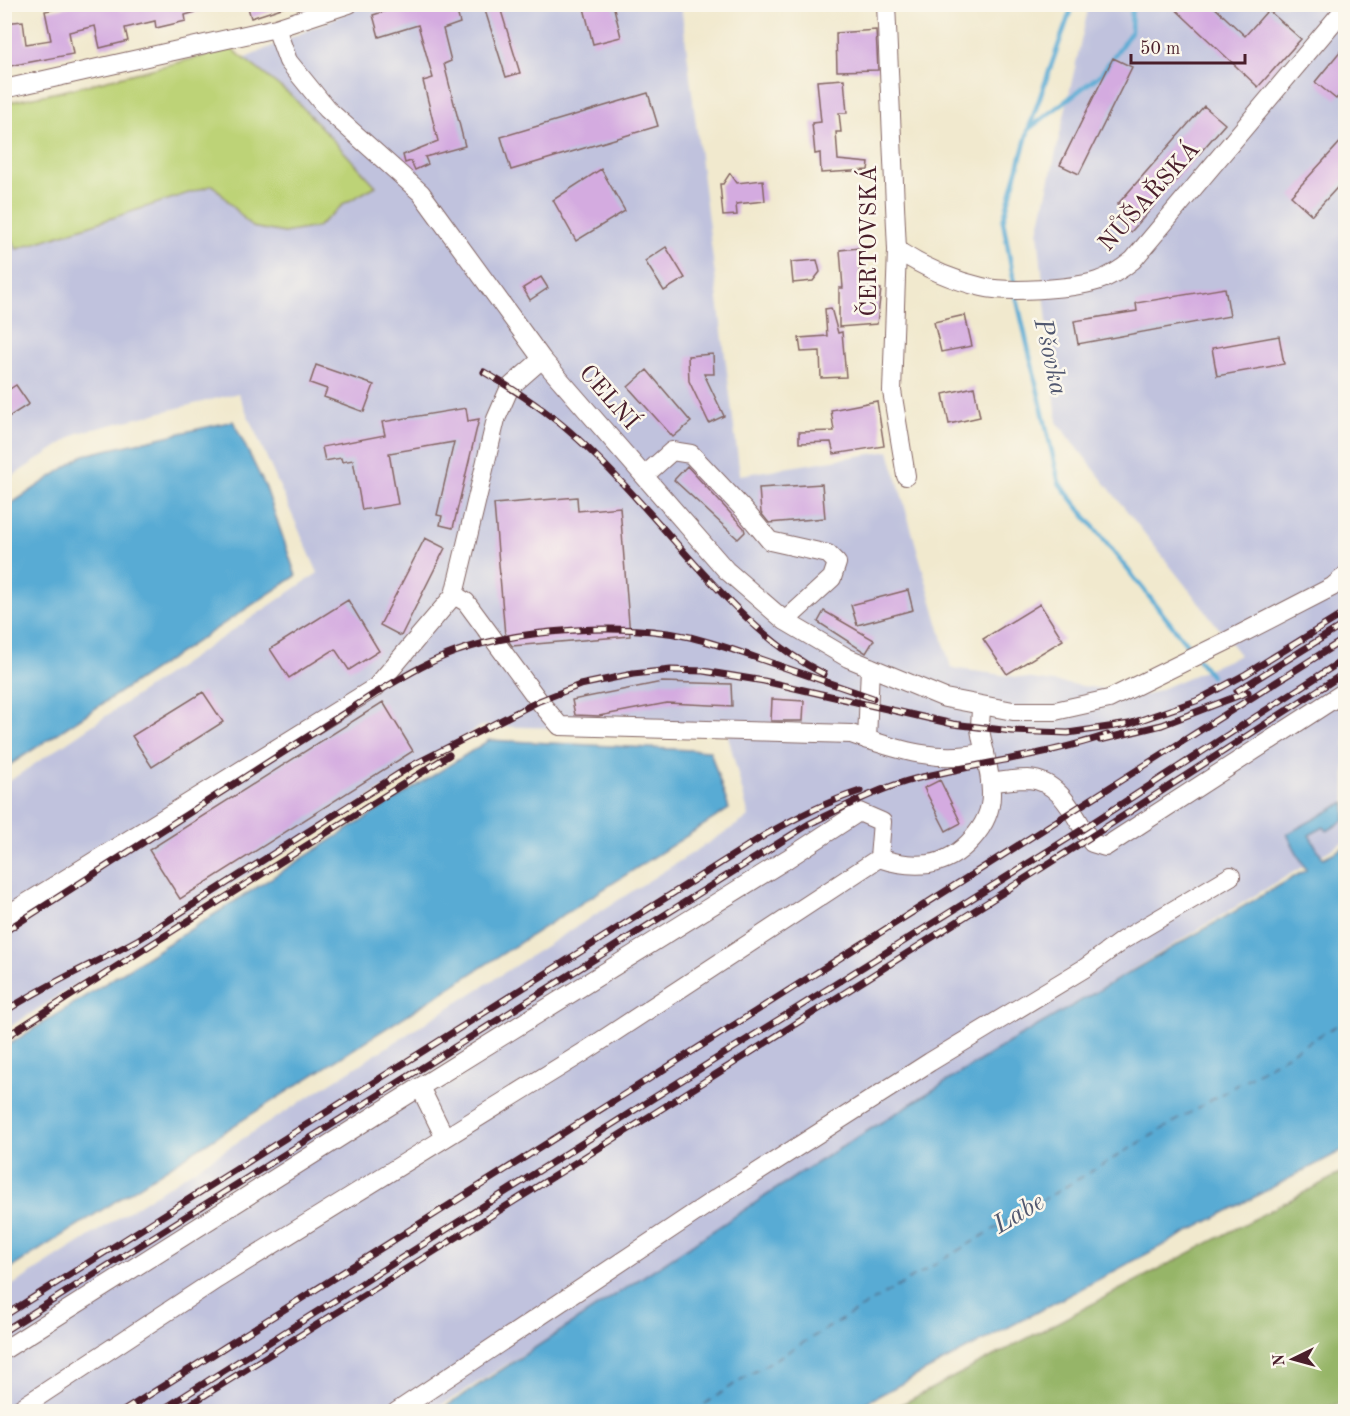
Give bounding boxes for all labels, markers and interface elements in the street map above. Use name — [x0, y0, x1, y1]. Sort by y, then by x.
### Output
scale bar — [1131, 27, 1245, 65]
text: 50 m — [1140, 40, 1180, 58]
street label: NŮŠAŘSKÁ — [1091, 134, 1205, 256]
street label: ČERTOVSKÁ — [853, 165, 882, 317]
water label: Pšovka — [1028, 315, 1072, 398]
street label: CELNÍ — [574, 359, 645, 435]
water label: Labe — [988, 1189, 1049, 1240]
north arrow — [1263, 1329, 1323, 1389]
text: N — [1271, 1353, 1289, 1367]

